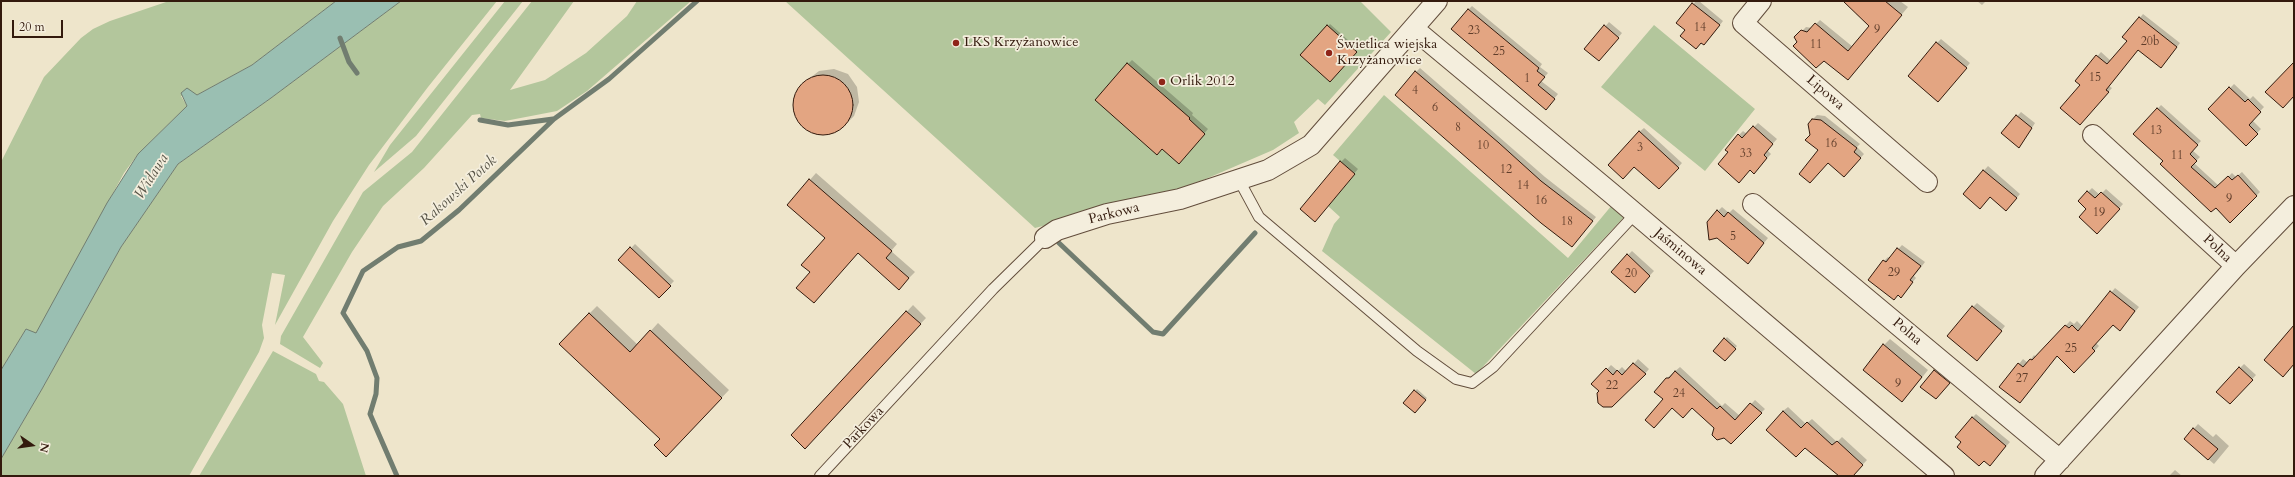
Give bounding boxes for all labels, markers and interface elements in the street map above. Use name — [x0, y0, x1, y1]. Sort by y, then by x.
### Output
scale bar — [14, 12, 65, 38]
text: 20 m — [19, 19, 45, 35]
house number: 14 — [1694, 21, 1706, 35]
house number: 9 — [1874, 23, 1880, 37]
house number: 23 — [1468, 24, 1480, 38]
place label: LKS Krzyżanowice — [964, 35, 1079, 51]
house number: 20b — [2141, 35, 2159, 49]
place label: Świetlica wiejska Krzyżanowice — [1337, 37, 1437, 70]
marker: LKS Krzyżanowice — [951, 38, 961, 48]
house number: 11 — [1810, 38, 1822, 52]
house number: 25 — [1493, 45, 1505, 59]
marker: Świetlica wiejska Krzyżanowice — [1324, 48, 1334, 58]
house number: 15 — [2089, 71, 2101, 85]
house number: 1 — [1524, 72, 1530, 86]
street label: Lipowa — [1803, 72, 1847, 114]
place label: Orlik 2012 — [1170, 74, 1235, 90]
marker: Orlik 2012 — [1157, 77, 1167, 87]
house number: 4 — [1412, 84, 1418, 98]
house number: 6 — [1432, 101, 1438, 115]
house number: 8 — [1455, 121, 1461, 135]
house number: 13 — [2150, 124, 2162, 138]
house number: 16 — [1825, 137, 1837, 151]
house number: 10 — [1477, 139, 1489, 153]
house number: 3 — [1637, 141, 1643, 155]
house number: 33 — [1740, 147, 1752, 161]
house number: 11 — [2171, 149, 2183, 163]
water label: Widawa — [131, 151, 173, 203]
water label: Rakowski Potok — [417, 152, 501, 230]
house number: 12 — [1500, 163, 1512, 177]
house number: 14 — [1517, 179, 1529, 193]
house number: 9 — [2226, 192, 2232, 206]
house number: 16 — [1535, 194, 1547, 208]
street label: Parkowa — [1087, 200, 1141, 228]
house number: 19 — [2093, 206, 2105, 220]
house number: 18 — [1561, 215, 1573, 229]
street label: Jaśminowa — [1650, 225, 1710, 279]
house number: 5 — [1730, 230, 1736, 244]
street label: Polna — [2199, 231, 2235, 267]
house number: 29 — [1888, 266, 1900, 280]
house number: 20 — [1625, 267, 1637, 281]
street label: Polna — [1889, 315, 1925, 349]
house number: 25 — [2065, 342, 2077, 356]
house number: 27 — [2016, 372, 2028, 386]
house number: 9 — [1895, 377, 1901, 391]
house number: 22 — [1606, 379, 1618, 393]
house number: 24 — [1673, 387, 1685, 401]
street label: Parkowa — [840, 403, 888, 453]
north arrow — [12, 425, 52, 465]
text: N — [36, 441, 53, 454]

